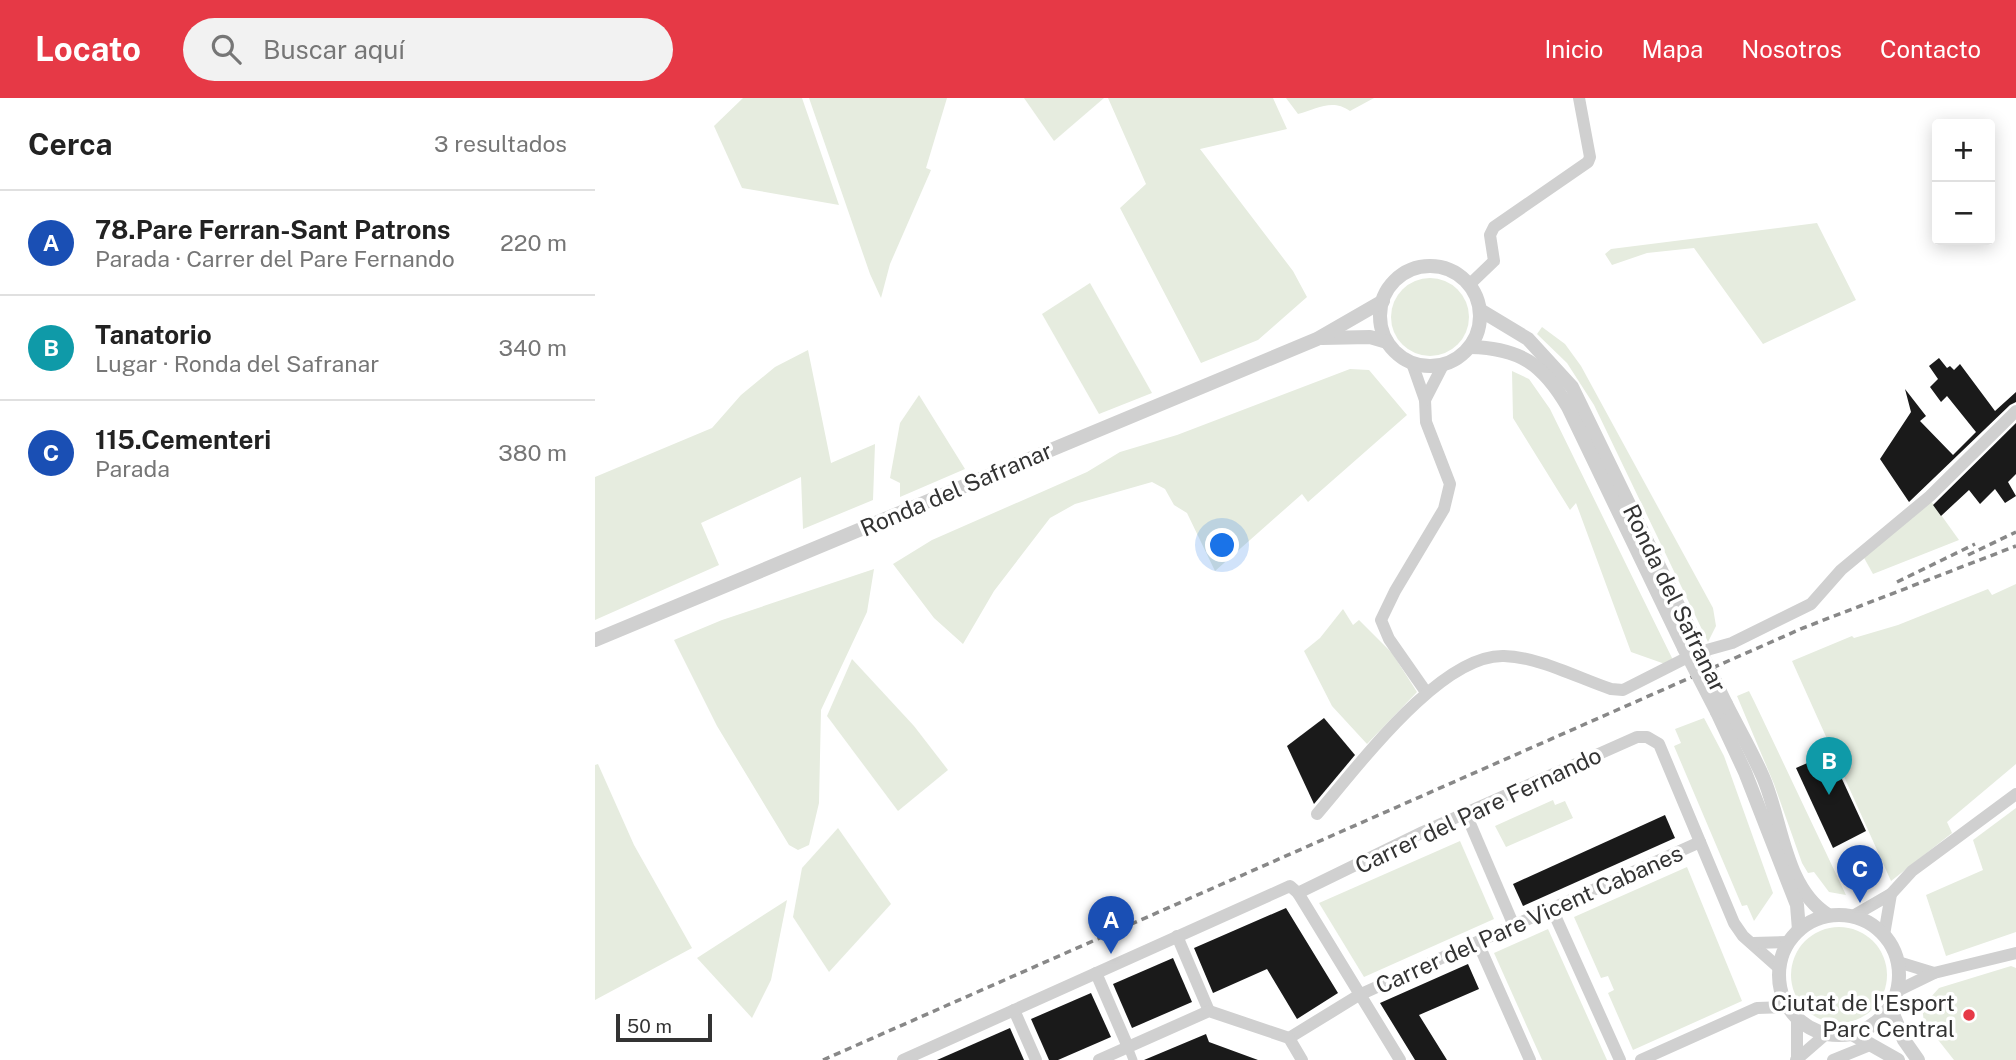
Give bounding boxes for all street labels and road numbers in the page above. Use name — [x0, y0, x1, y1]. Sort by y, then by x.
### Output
street label: Ronda del Safranar — [856, 436, 1056, 542]
street label: Ronda del Safranar — [1618, 500, 1732, 696]
street label: Carrer del Pare Fernando — [1351, 741, 1605, 879]
street label: Carrer del Pare Vicent Cabanes — [1371, 839, 1687, 999]

